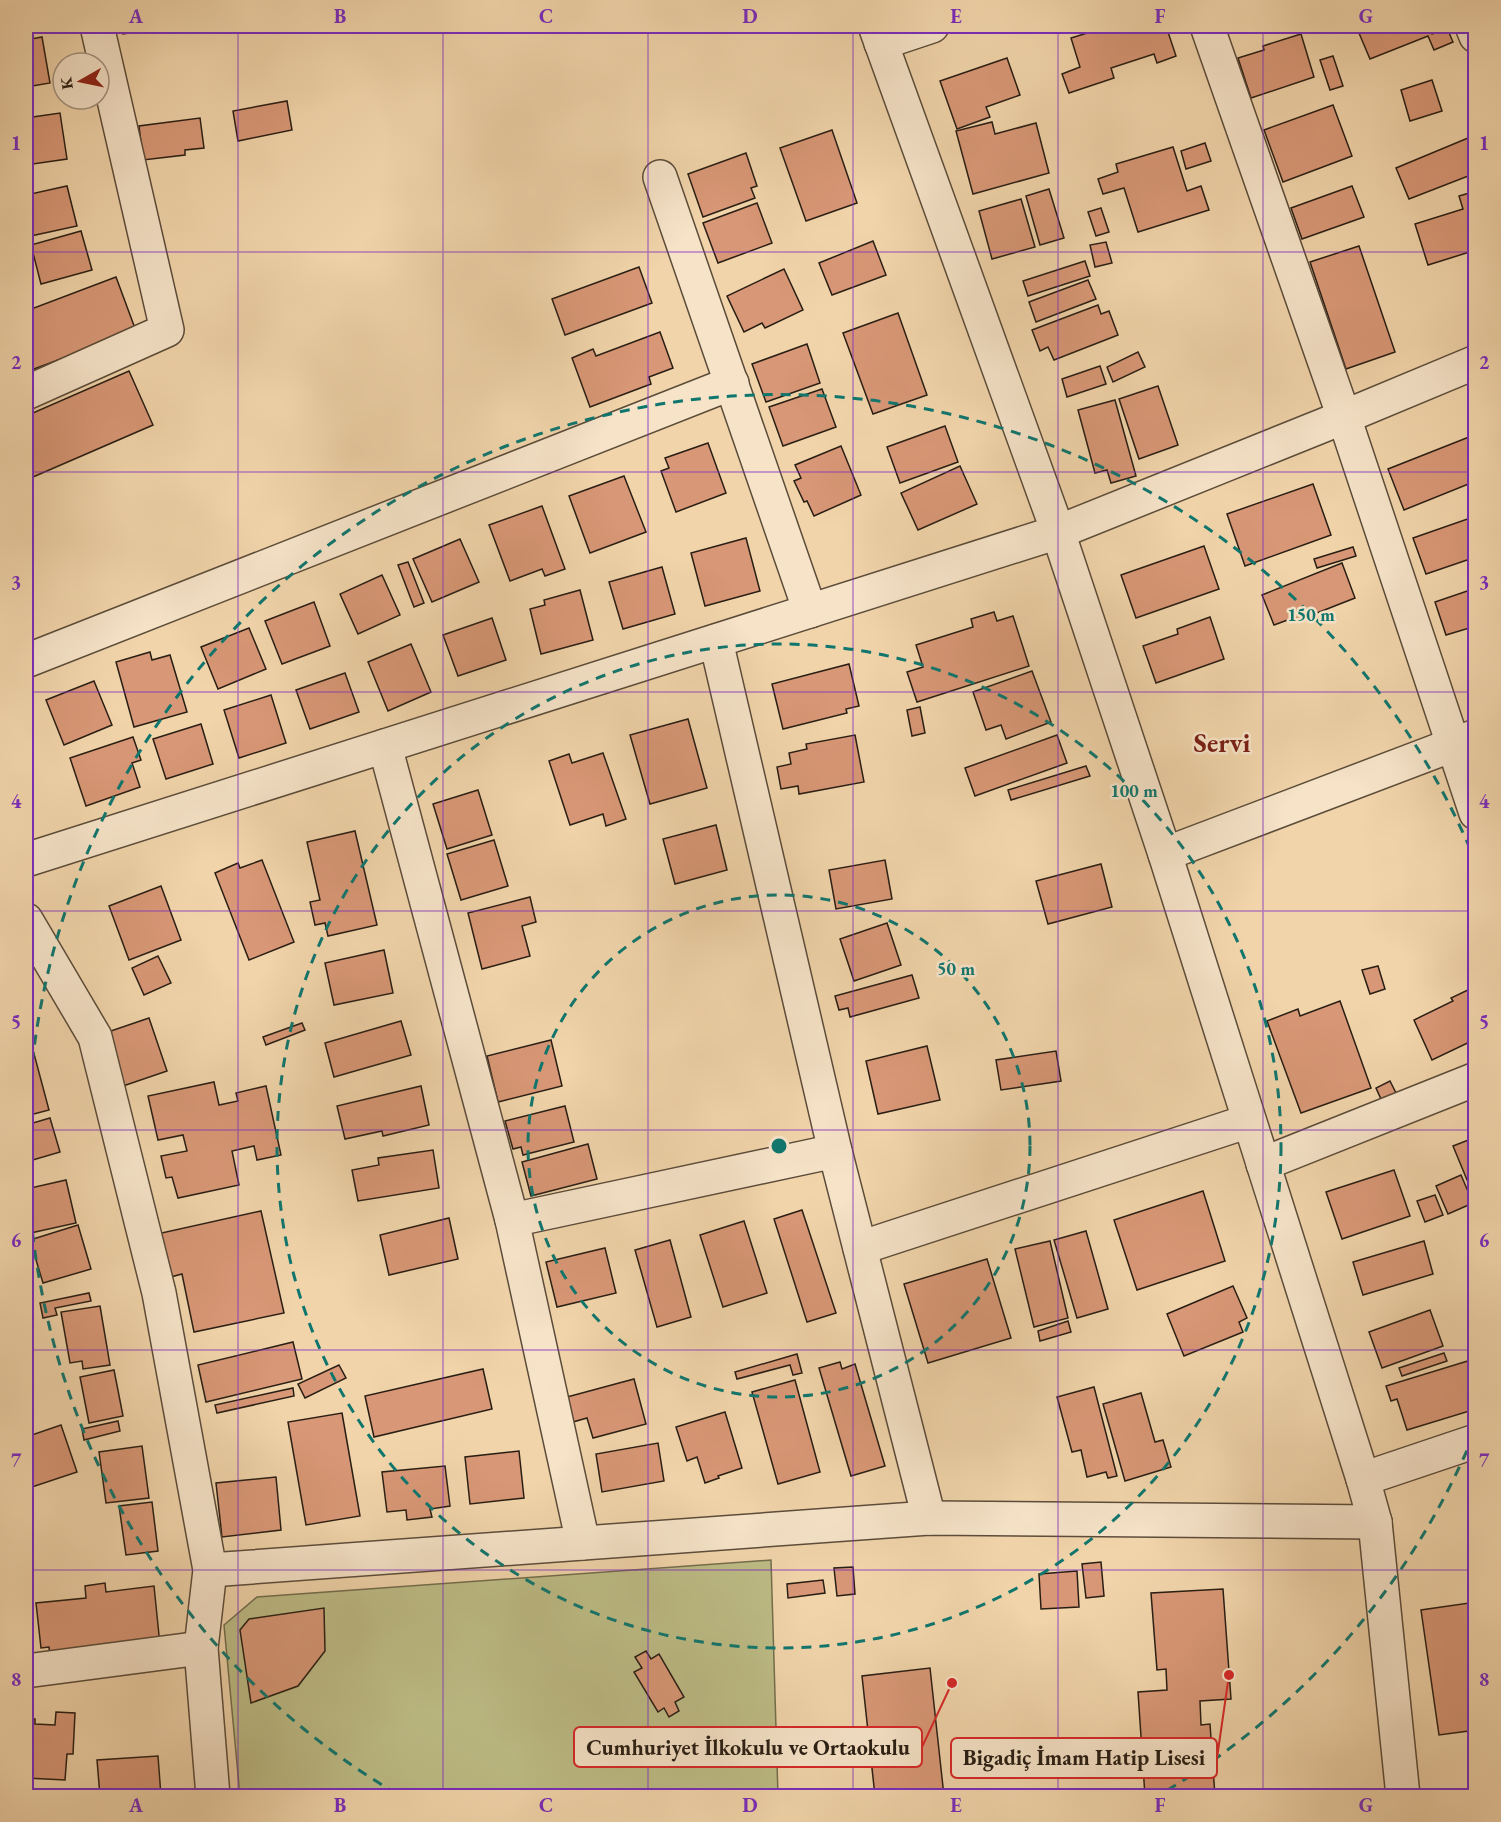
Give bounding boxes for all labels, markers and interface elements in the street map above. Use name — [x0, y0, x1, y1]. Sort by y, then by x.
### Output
text: A — [128, 3, 144, 29]
text: B — [334, 3, 346, 29]
text: C — [539, 3, 553, 29]
text: D — [742, 3, 758, 29]
text: E — [950, 3, 962, 29]
text: F — [1155, 3, 1166, 29]
text: G — [1359, 3, 1373, 29]
north arrow — [51, 51, 111, 111]
text: K — [55, 75, 78, 91]
text: 1 — [11, 130, 21, 156]
text: 1 — [1479, 130, 1489, 156]
text: 2 — [11, 349, 22, 375]
text: 2 — [1479, 349, 1490, 375]
text: 3 — [11, 569, 21, 595]
text: 3 — [1479, 569, 1489, 595]
text: 150 m — [1287, 603, 1335, 626]
district label: Servi — [1193, 725, 1251, 760]
text: 100 m — [1110, 779, 1158, 802]
text: 4 — [11, 788, 22, 814]
text: 4 — [1479, 788, 1490, 814]
text: 50 m — [937, 957, 975, 980]
text: 5 — [11, 1008, 21, 1034]
text: 5 — [1479, 1008, 1489, 1034]
centre of rings — [769, 1136, 789, 1156]
text: 6 — [11, 1227, 22, 1253]
text: 6 — [1479, 1227, 1490, 1253]
text: 7 — [11, 1447, 22, 1473]
text: 7 — [1479, 1447, 1490, 1473]
text: 8 — [11, 1666, 21, 1692]
text: 8 — [1479, 1666, 1489, 1692]
callout: Cumhuriyet İlkokulu ve Ortaokulu — [574, 1727, 922, 1767]
text: Cumhuriyet İlkokulu ve Ortaokulu — [586, 1733, 910, 1762]
callout: Bigadiç İmam Hatip Lisesi — [951, 1738, 1217, 1778]
text: Bigadiç İmam Hatip Lisesi — [963, 1743, 1206, 1772]
text: A — [128, 1792, 144, 1818]
text: B — [334, 1792, 346, 1818]
text: C — [539, 1792, 553, 1818]
text: D — [742, 1792, 758, 1818]
text: E — [950, 1792, 962, 1818]
text: F — [1155, 1792, 1166, 1818]
text: G — [1359, 1792, 1373, 1818]

